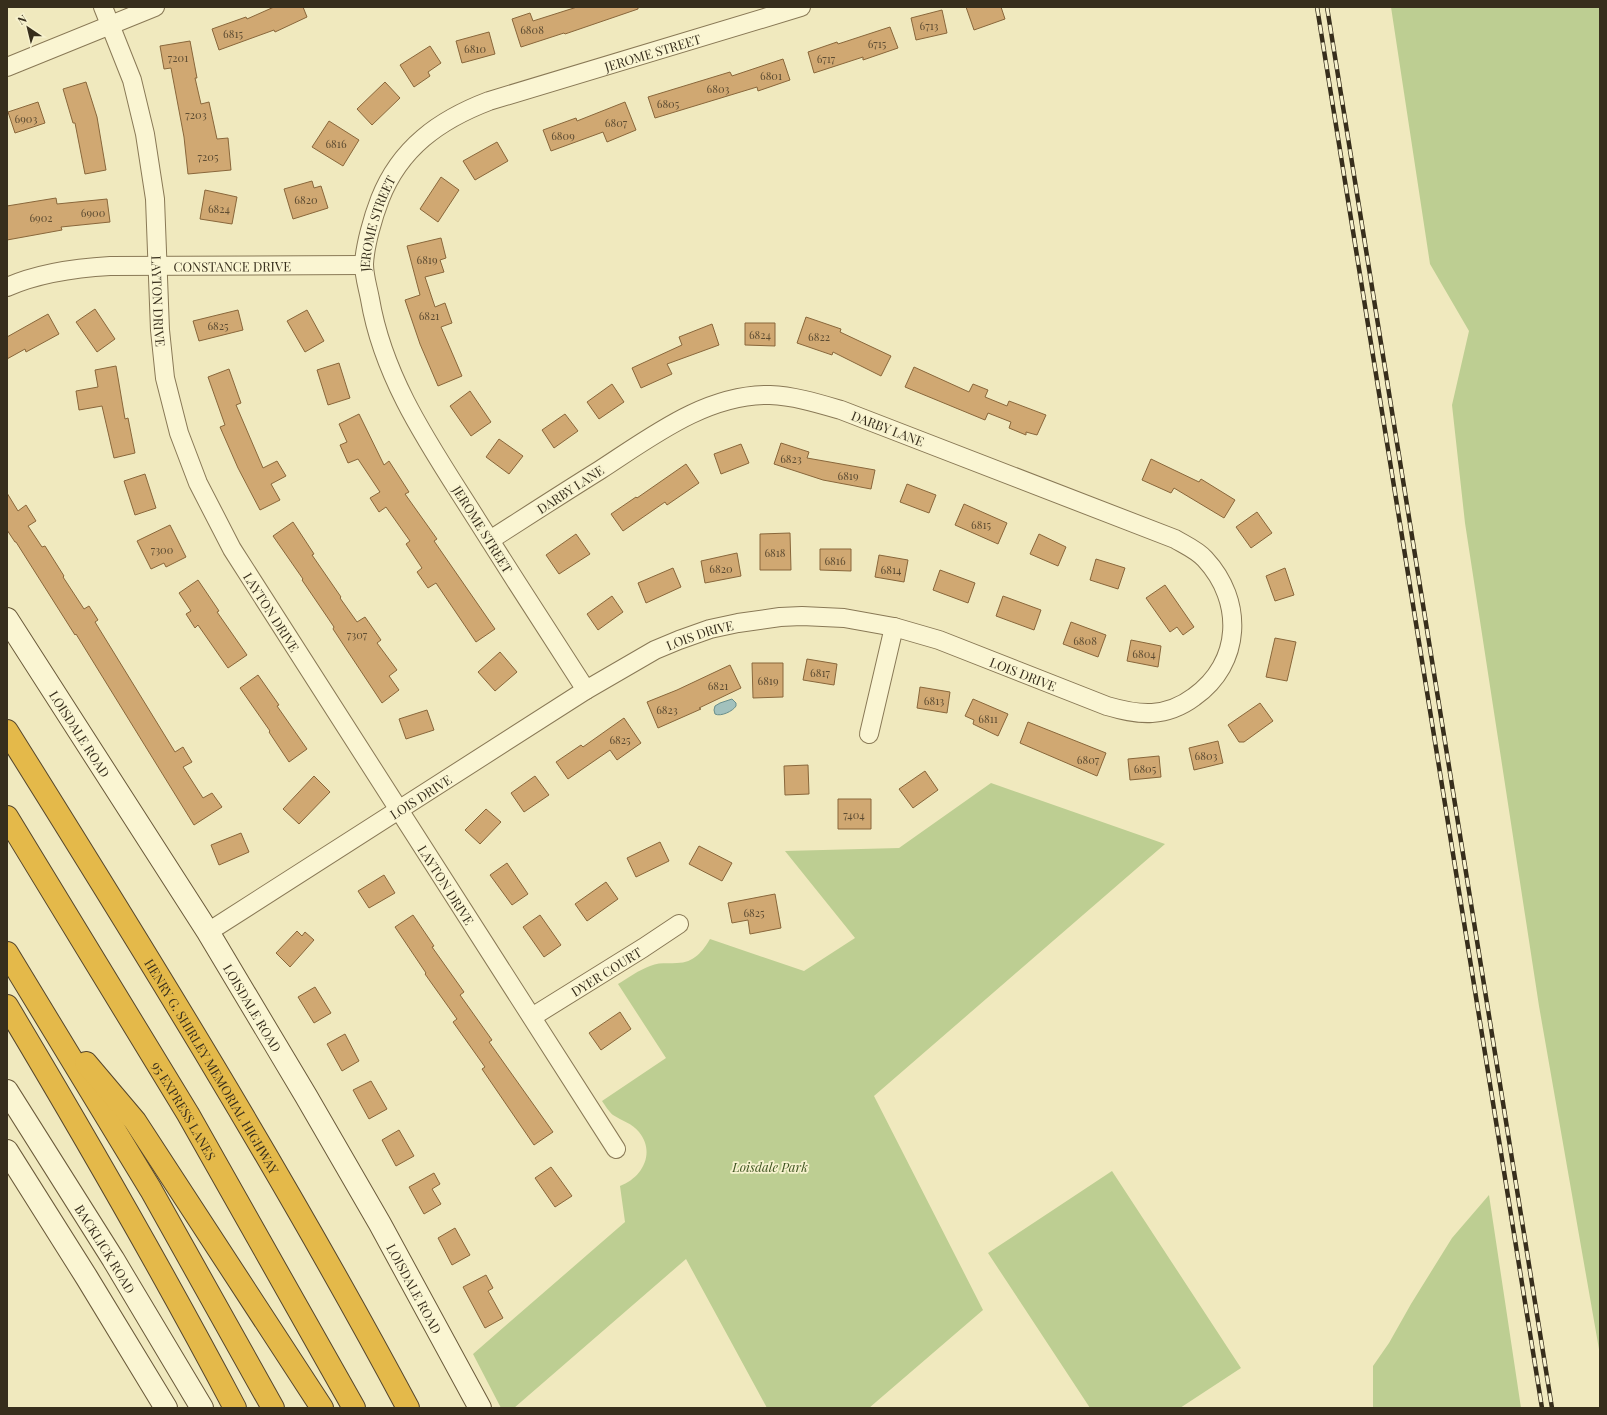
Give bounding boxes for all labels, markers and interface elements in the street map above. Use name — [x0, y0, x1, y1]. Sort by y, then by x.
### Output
north arrow — [8, 8, 48, 48]
text: N — [14, 11, 30, 28]
house number: 6713 — [920, 18, 939, 33]
house number: 6808 — [520, 22, 544, 37]
house number: 6815 — [223, 26, 243, 41]
street label: JEROME STREET — [601, 29, 703, 75]
house number: 6715 — [868, 36, 887, 51]
house number: 6810 — [464, 41, 486, 56]
house number: 7201 — [168, 50, 188, 65]
house number: 6717 — [817, 51, 836, 66]
house number: 6801 — [760, 68, 782, 83]
house number: 6803 — [707, 81, 730, 96]
house number: 6805 — [657, 96, 680, 111]
house number: 7203 — [185, 107, 207, 122]
house number: 6903 — [15, 111, 37, 126]
house number: 6807 — [605, 115, 628, 130]
house number: 6809 — [551, 128, 575, 143]
house number: 6816 — [325, 136, 347, 151]
house number: 7205 — [198, 149, 219, 164]
street label: JEROME STREET — [355, 172, 398, 274]
house number: 6820 — [294, 192, 318, 207]
house number: 6824 — [208, 201, 231, 216]
house number: 6900 — [81, 205, 106, 220]
house number: 6902 — [29, 210, 53, 225]
house number: 6819 — [416, 252, 438, 267]
street label: LAYTON DRIVE — [149, 255, 170, 348]
street label: CONSTANCE DRIVE — [173, 257, 291, 274]
house number: 6821 — [419, 308, 439, 323]
house number: 6825 — [207, 318, 229, 333]
house number: 6824 — [749, 327, 772, 342]
house number: 6822 — [808, 329, 830, 344]
street label: DARBY LANE — [849, 406, 927, 450]
house number: 6823 — [780, 451, 802, 466]
street label: DARBY LANE — [533, 461, 607, 517]
house number: 6819 — [837, 468, 859, 483]
street label: JEROME STREET — [449, 481, 517, 576]
house number: 6815 — [971, 517, 991, 532]
house number: 7300 — [151, 542, 174, 557]
house number: 6818 — [764, 545, 786, 560]
house number: 6816 — [824, 553, 846, 568]
house number: 6820 — [709, 561, 733, 576]
house number: 6814 — [881, 562, 902, 577]
street label: LAYTON DRIVE — [240, 569, 304, 655]
street label: LOIS DRIVE — [663, 616, 735, 653]
house number: 7307 — [347, 627, 368, 642]
house number: 6808 — [1073, 633, 1097, 648]
house number: 6804 — [1132, 646, 1156, 661]
street label: LOIS DRIVE — [988, 652, 1059, 694]
house number: 6817 — [810, 665, 831, 680]
house number: 6819 — [757, 673, 779, 688]
house number: 6821 — [708, 678, 728, 693]
street label: LOISDALE ROAD — [46, 687, 115, 780]
house number: 6813 — [924, 693, 944, 708]
house number: 6823 — [656, 702, 678, 717]
house number: 6811 — [978, 711, 998, 726]
house number: 6825 — [609, 732, 631, 747]
house number: 6803 — [1195, 748, 1218, 763]
house number: 6807 — [1077, 752, 1100, 767]
house number: 6805 — [1134, 761, 1157, 776]
street label: LOIS DRIVE — [386, 770, 454, 822]
house number: 7404 — [843, 807, 865, 822]
street label: LAYTON DRIVE — [415, 841, 478, 928]
house number: 6825 — [743, 905, 765, 920]
street label: DYER COURT — [567, 943, 644, 999]
street label: HENRY G. SHIRLEY MEMORIAL HIGHWAY — [142, 955, 284, 1177]
street label: LOISDALE ROAD — [220, 960, 286, 1055]
street label: 95 EXPRESS LANES — [149, 1058, 221, 1163]
park label: Loisdale Park — [731, 1158, 808, 1175]
street label: BACKLICK ROAD — [72, 1201, 140, 1296]
street label: LOISDALE ROAD — [384, 1240, 446, 1336]

